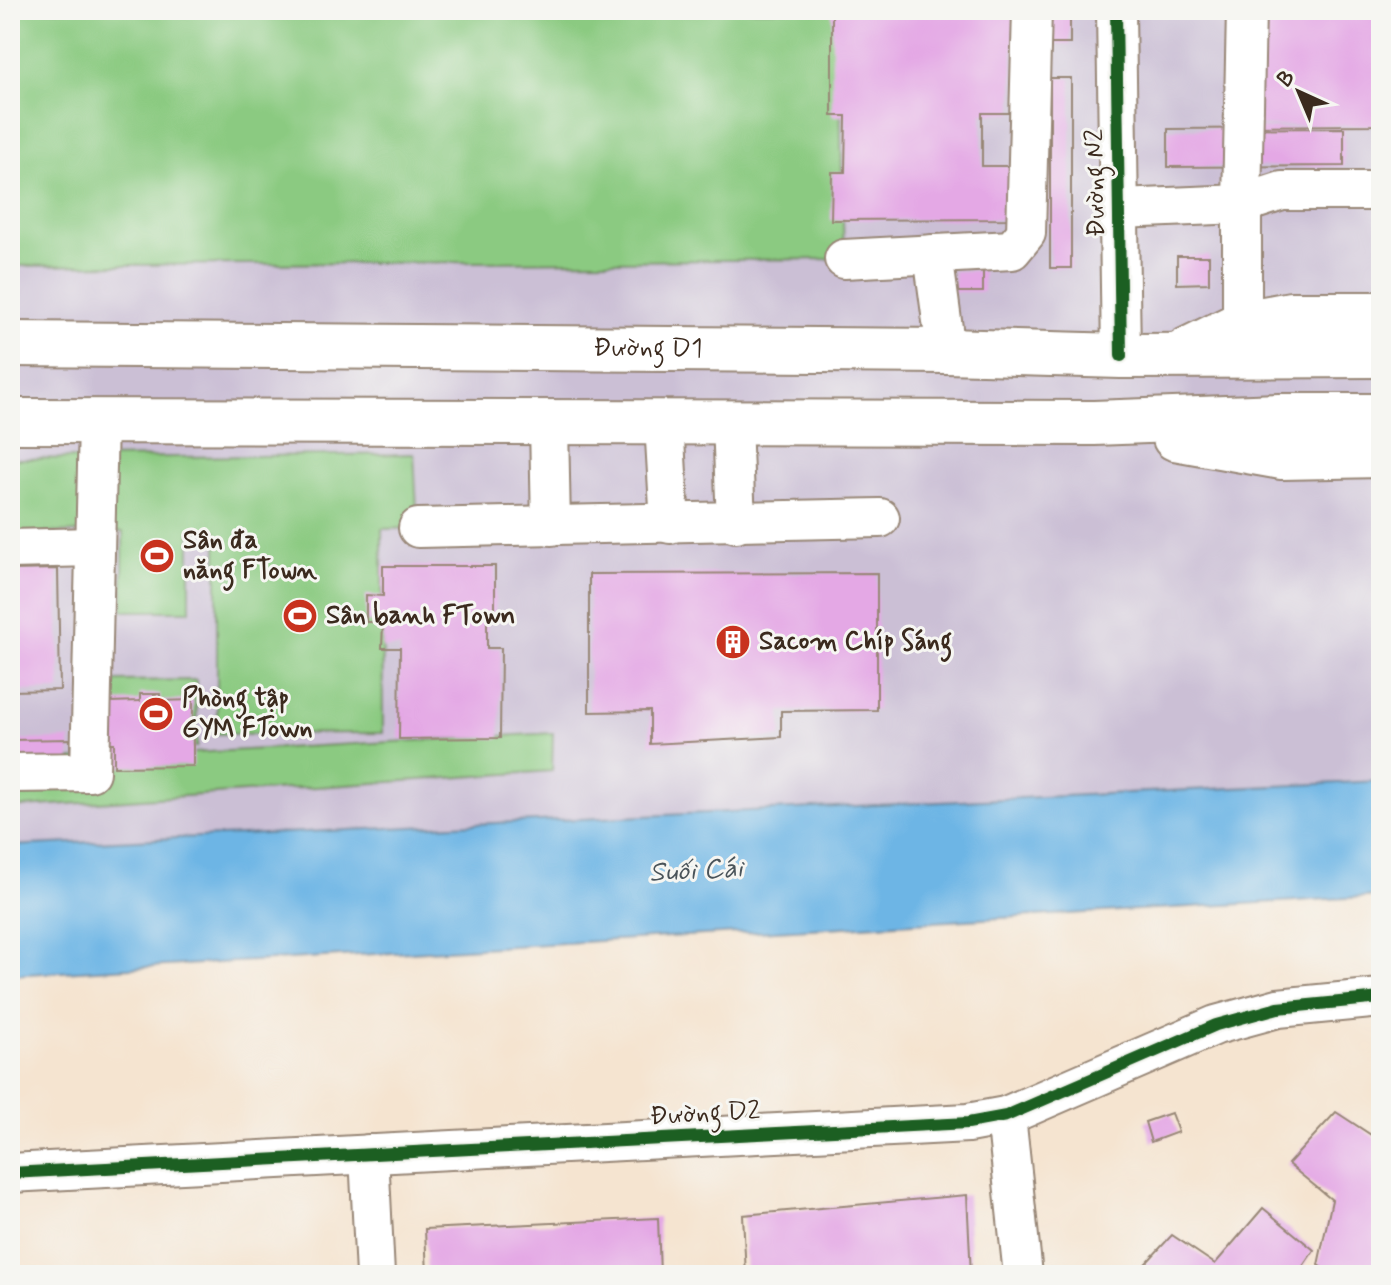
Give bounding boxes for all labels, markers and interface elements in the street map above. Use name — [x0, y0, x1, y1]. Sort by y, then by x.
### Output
north arrow — [1259, 52, 1339, 132]
text: B — [1272, 64, 1301, 94]
street label: Đường N2 — [1078, 128, 1117, 237]
street label: Đường D1 — [593, 331, 703, 369]
place label: Sân đa năng FTown — [183, 524, 318, 591]
sports icon: Sân đa năng FTown — [138, 537, 176, 575]
sports icon: Sân banh FTown — [281, 597, 319, 635]
place label: Sân banh FTown — [326, 599, 515, 633]
building icon: Sacom Chíp Sáng — [714, 623, 752, 661]
place label: Sacom Chíp Sáng — [759, 625, 952, 662]
place label: Phòng tập GYM FTown — [182, 682, 313, 746]
sports icon: Phòng tập GYM FTown — [137, 695, 175, 733]
water label: Suối Cái — [648, 850, 747, 892]
street label: Đường D2 — [649, 1094, 761, 1137]

